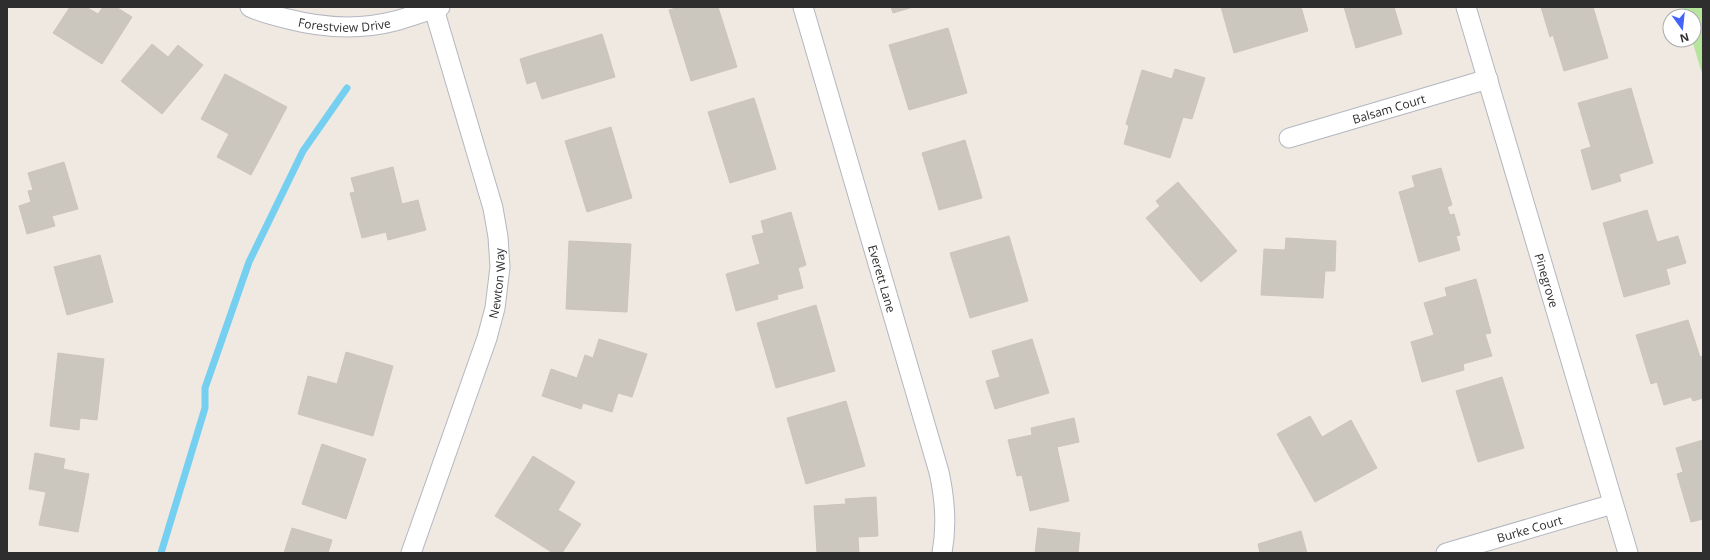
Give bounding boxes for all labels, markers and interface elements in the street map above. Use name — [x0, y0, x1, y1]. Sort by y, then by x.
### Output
north arrow — [1662, 8, 1702, 48]
street label: Forestview Drive — [297, 13, 392, 35]
text: N — [1678, 30, 1691, 47]
street label: Balsam Court — [1350, 90, 1427, 127]
street label: Everett Lane — [864, 243, 900, 315]
street label: Newton Way — [484, 246, 509, 320]
street label: Pinegrove — [1531, 251, 1563, 310]
street label: Burke Court — [1495, 511, 1564, 546]

